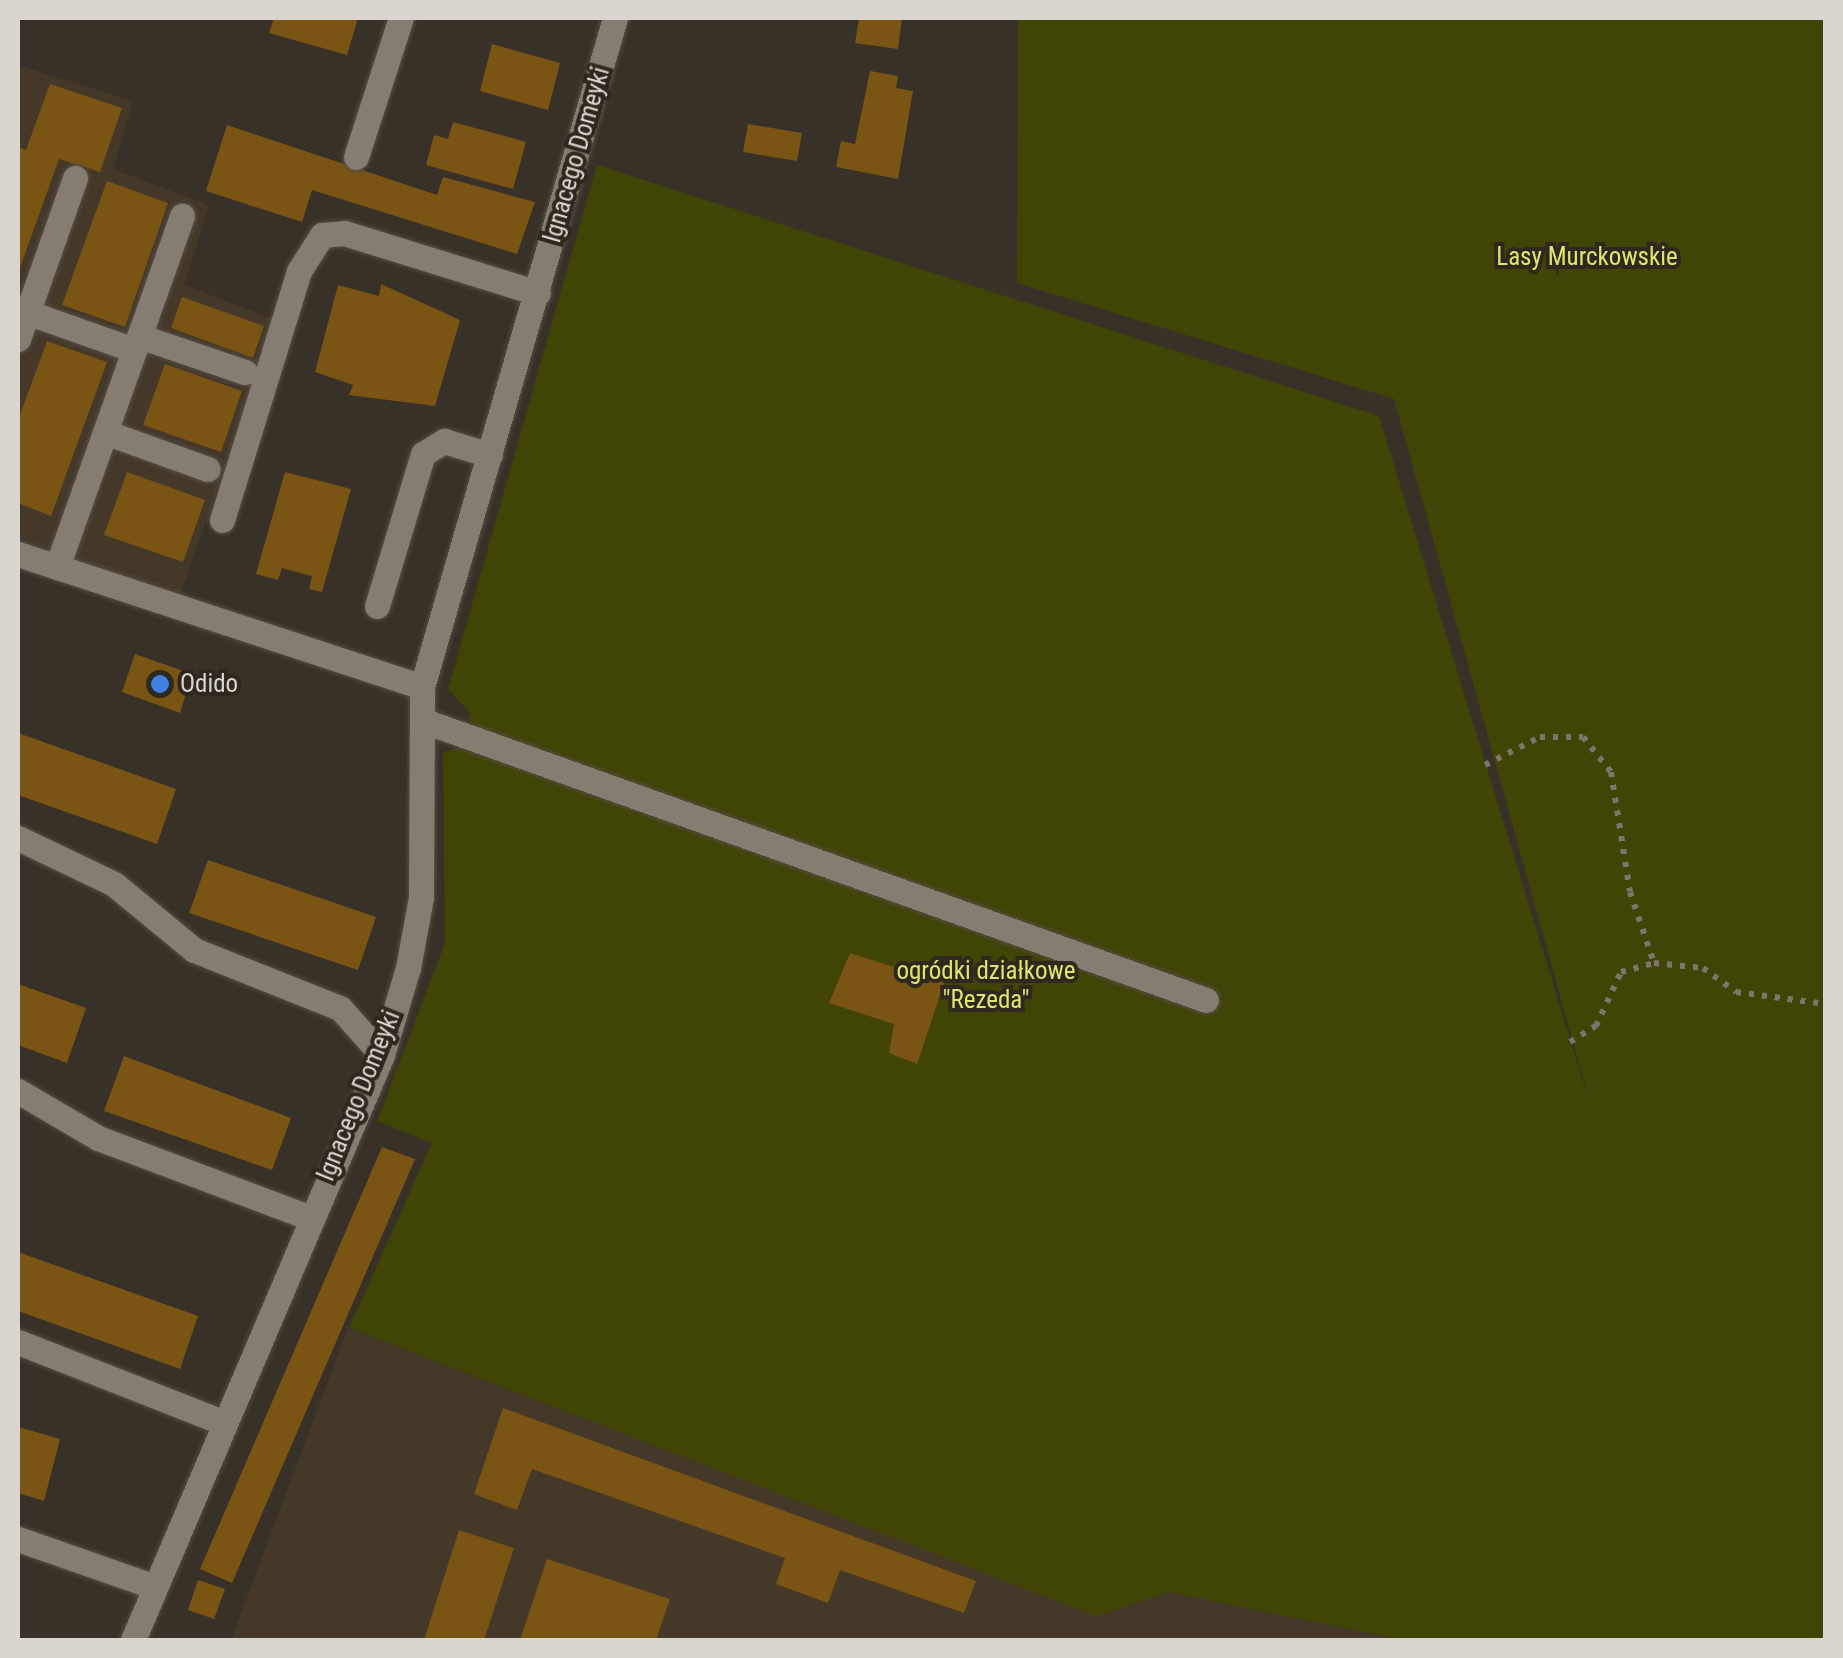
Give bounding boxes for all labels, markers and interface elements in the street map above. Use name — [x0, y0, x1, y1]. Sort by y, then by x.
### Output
street label: Ignacego Domeyki — [538, 64, 616, 246]
park label: Lasy Murckowskie — [1496, 242, 1678, 272]
place label: Odido — [180, 669, 238, 699]
marker: Odido — [149, 673, 171, 695]
park label: ogródki działkowe "Rezeda" — [896, 957, 1076, 1016]
street label: Ignacego Domeyki — [311, 1006, 407, 1186]

